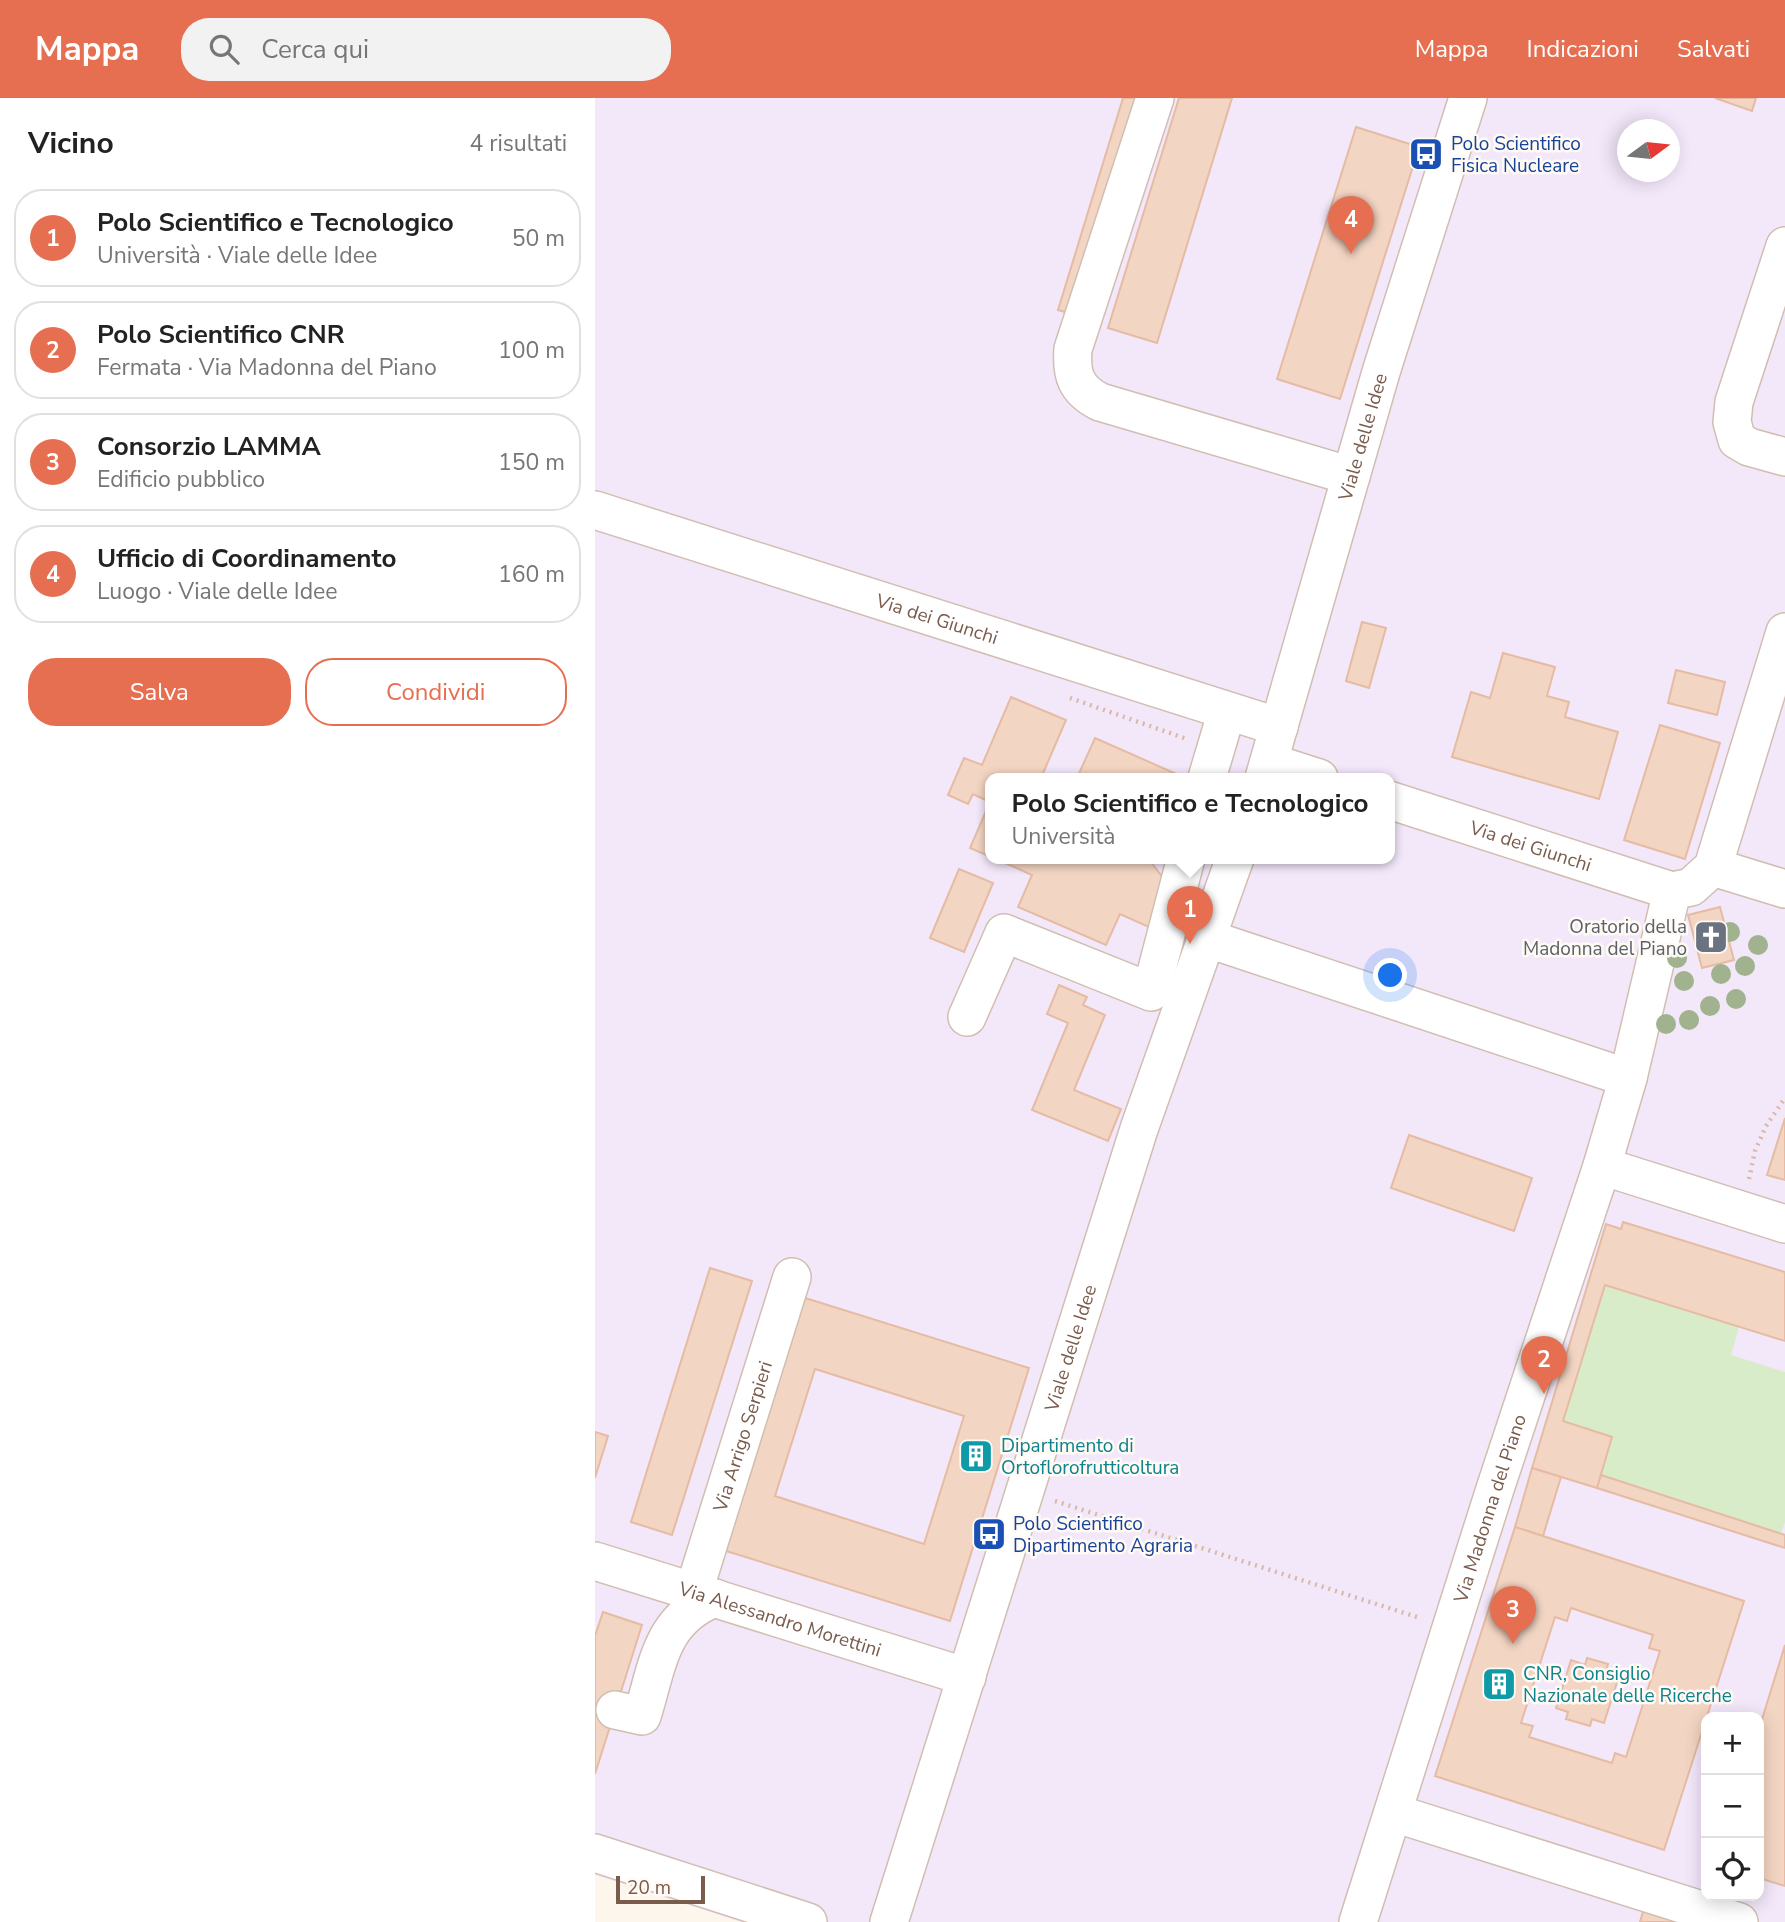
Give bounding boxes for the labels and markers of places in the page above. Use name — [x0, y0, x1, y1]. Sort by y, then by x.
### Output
place label: Polo Scientifico Fisica Nucleare — [1451, 131, 1581, 179]
bus stop icon: Polo Scientifico Fisica Nucleare — [1407, 135, 1445, 173]
pin: 4 — [1328, 196, 1374, 254]
pin: 1 — [1167, 886, 1213, 944]
place label: Oratorio della Madonna del Piano — [1523, 914, 1687, 962]
church icon: Oratorio della Madonna del Piano — [1692, 918, 1730, 956]
pin: 2 — [1521, 1336, 1567, 1394]
place label: Dipartimento di Ortoflorofrutticoltura — [1001, 1433, 1179, 1481]
building icon: Dipartimento di Ortoflorofrutticoltura — [957, 1437, 995, 1475]
place label: Polo Scientifico Dipartimento Agraria — [1013, 1511, 1193, 1559]
bus stop icon: Polo Scientifico Dipartimento Agraria — [970, 1515, 1008, 1553]
pin: 3 — [1490, 1586, 1536, 1644]
place label: CNR, Consiglio Nazionale delle Ricerche — [1523, 1661, 1732, 1709]
building icon: CNR, Consiglio Nazionale delle Ricerche — [1480, 1665, 1518, 1703]

